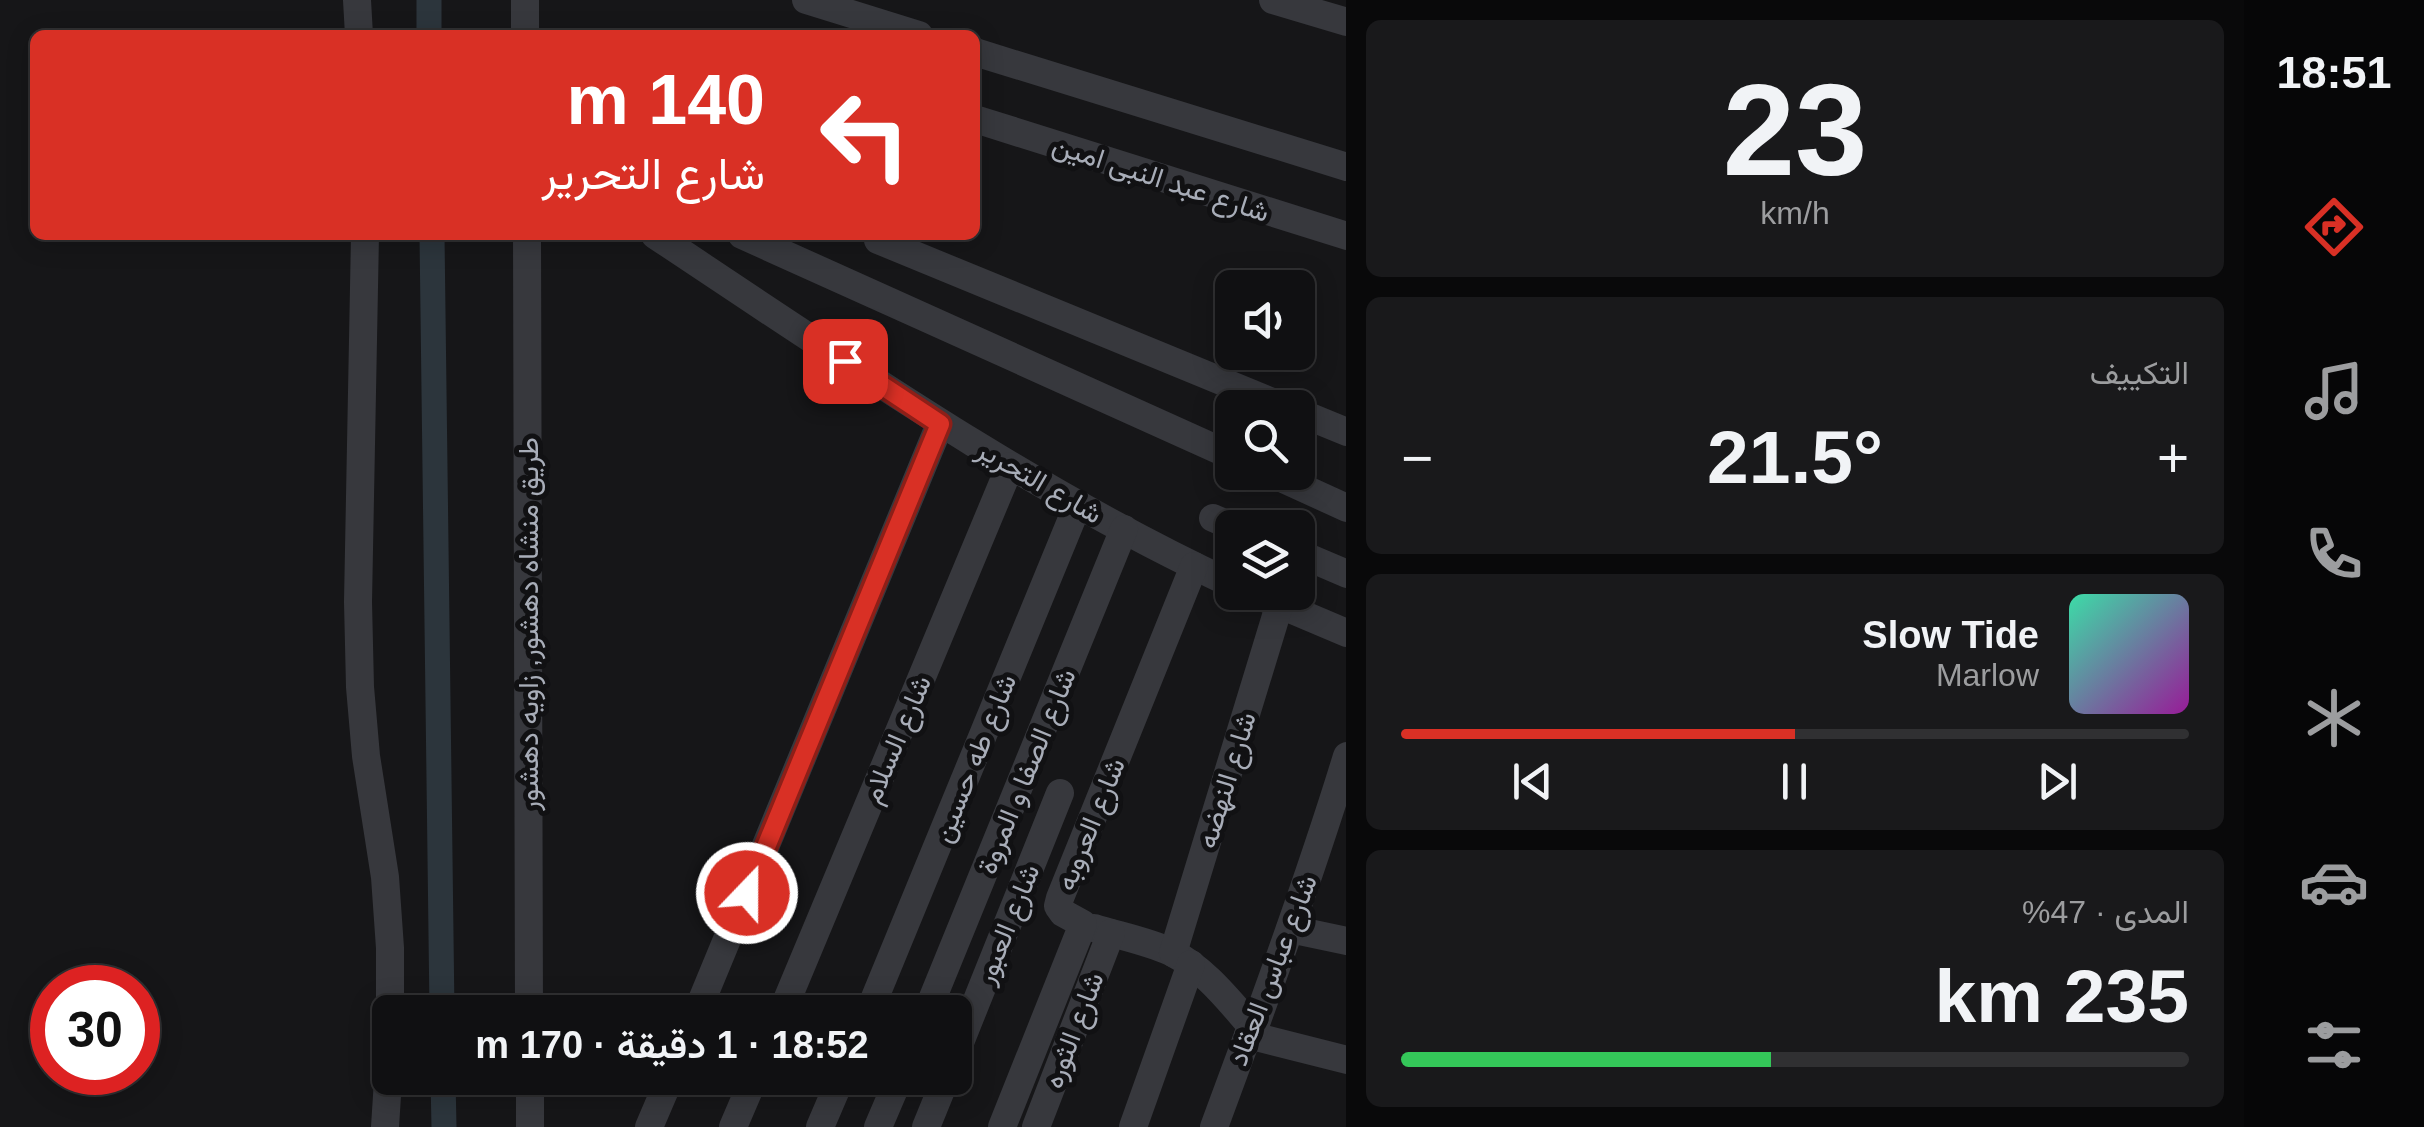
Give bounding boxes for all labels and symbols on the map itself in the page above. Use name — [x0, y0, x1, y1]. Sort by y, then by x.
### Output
street label: شارع عبد النبى امين — [1048, 129, 1273, 231]
pin — [803, 319, 888, 404]
street label: شارع التحرير — [969, 433, 1108, 532]
street label: طريق منشاه دهشور, زاويه دهشور — [513, 437, 546, 812]
street label: شارع الصفا و المروة — [971, 664, 1085, 879]
street label: شارع طه حسين — [927, 670, 1025, 848]
street label: شارع السلام — [856, 671, 940, 809]
street label: شارع النهضه — [1191, 708, 1265, 853]
street label: شارع العروبه — [1050, 753, 1134, 896]
position arrow — [695, 841, 799, 945]
street label: شارع العبور — [969, 860, 1048, 991]
street label: شارع عباس العقاد — [1222, 870, 1326, 1071]
speed limit sign: 30 — [30, 965, 160, 1095]
street label: شارع الثوره — [1037, 968, 1113, 1094]

